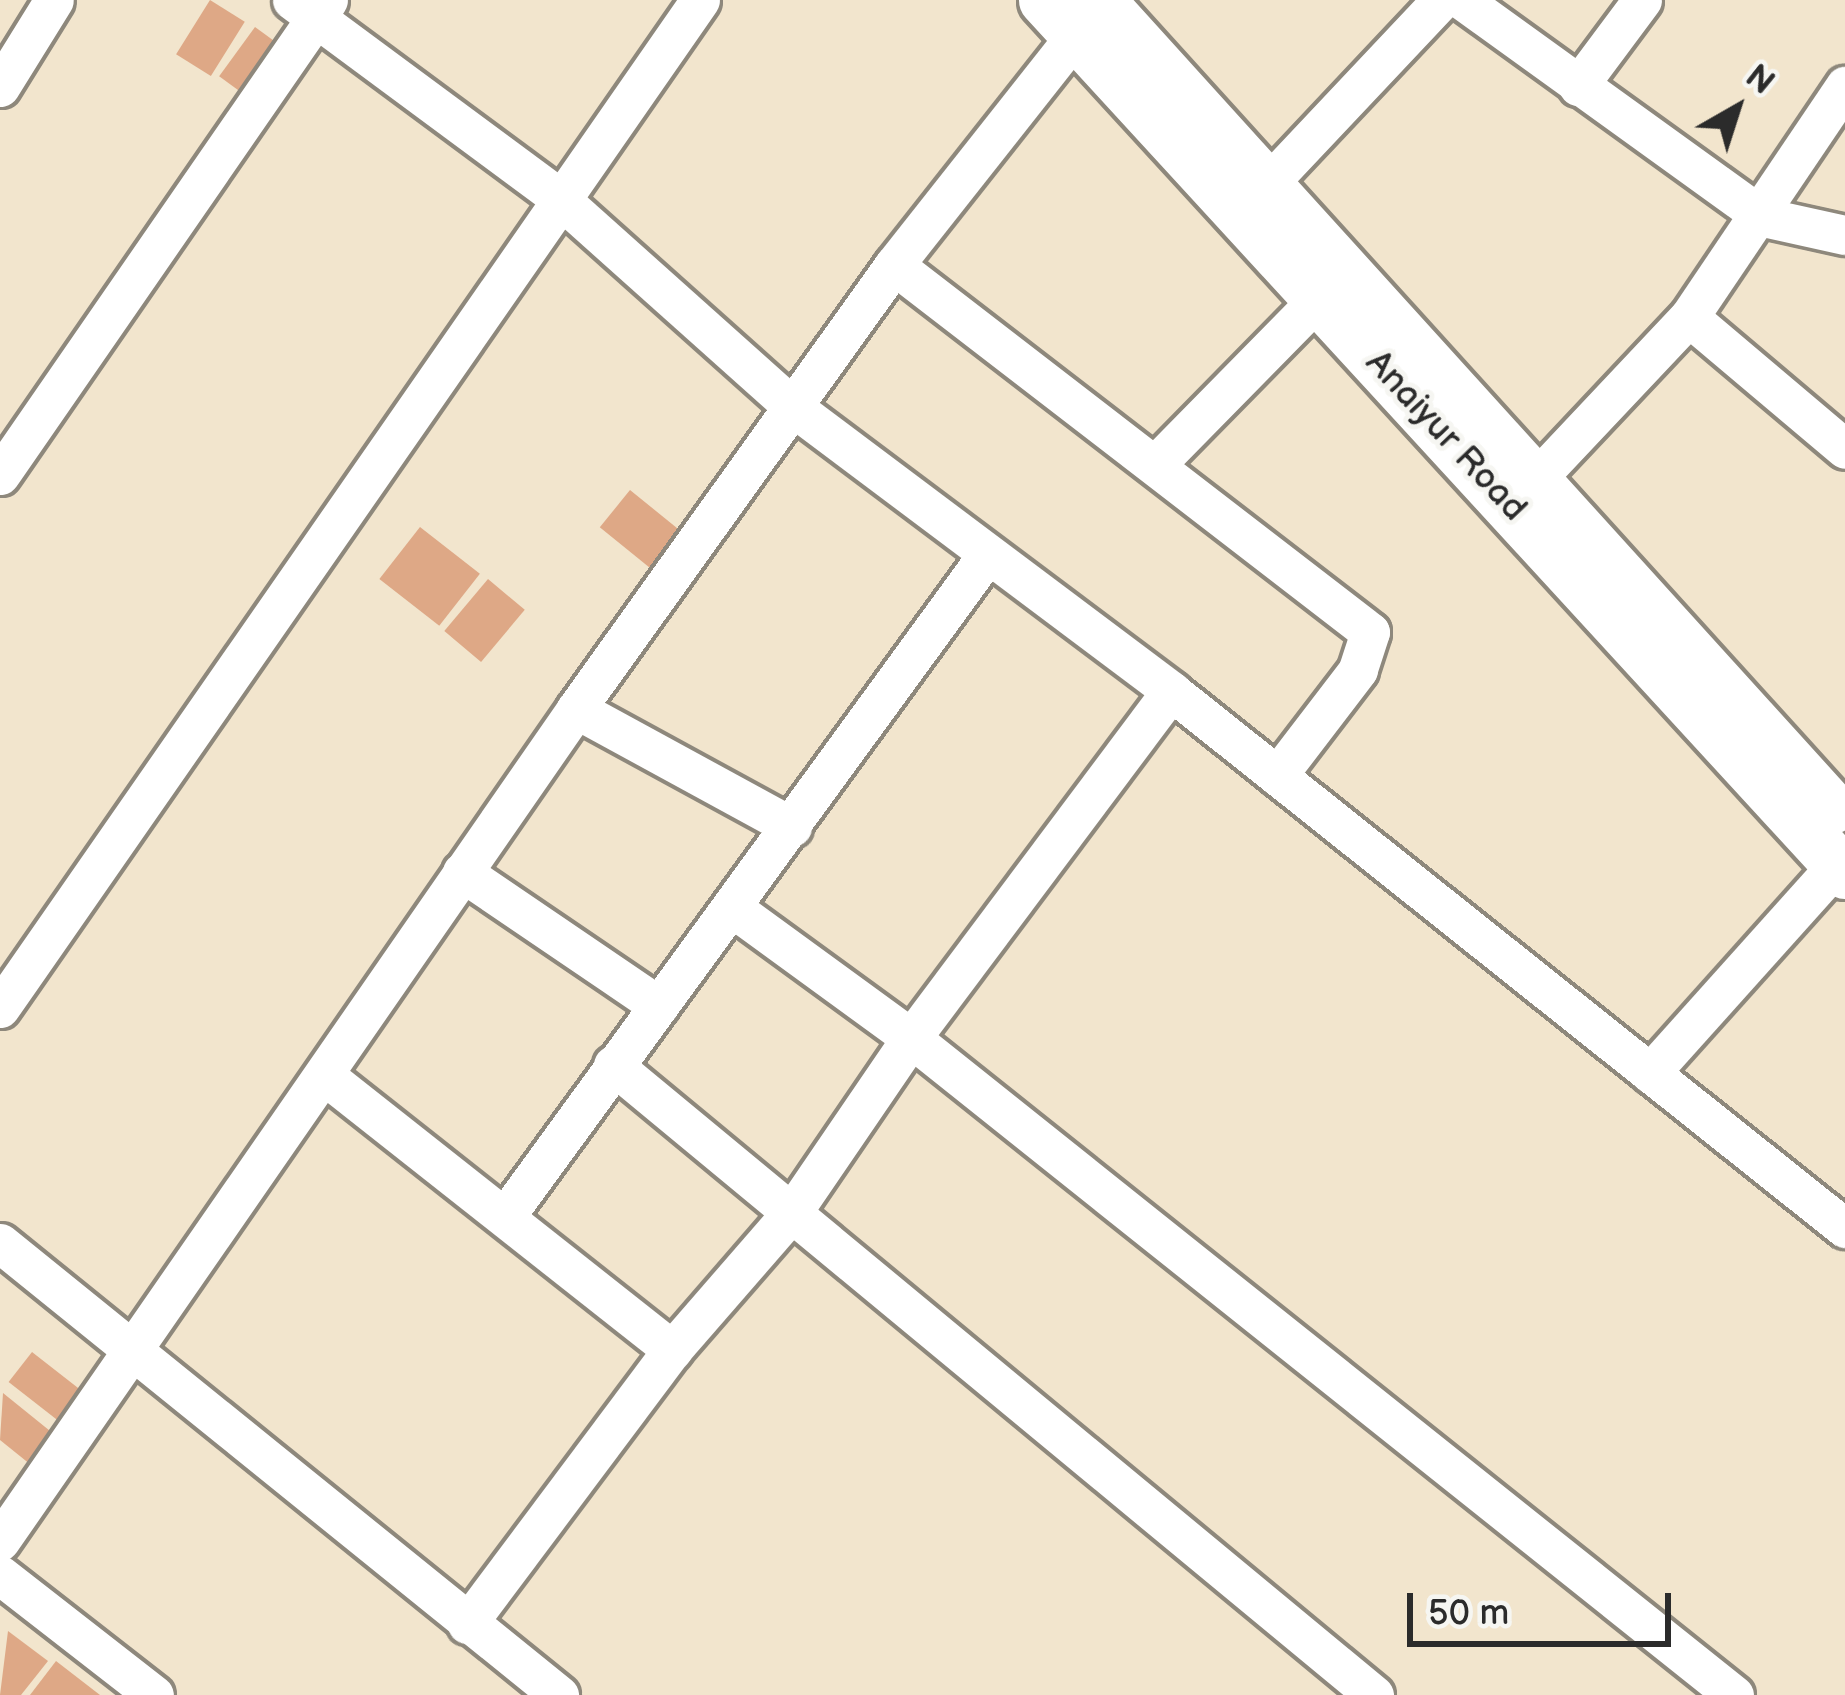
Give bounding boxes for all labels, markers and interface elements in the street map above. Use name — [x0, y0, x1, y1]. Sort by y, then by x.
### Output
north arrow — [1677, 48, 1797, 168]
text: N — [1737, 57, 1782, 103]
street label: Anaiyur Road — [1356, 342, 1536, 530]
scale bar — [1413, 1569, 1677, 1643]
text: 50 m — [1428, 1592, 1509, 1635]

